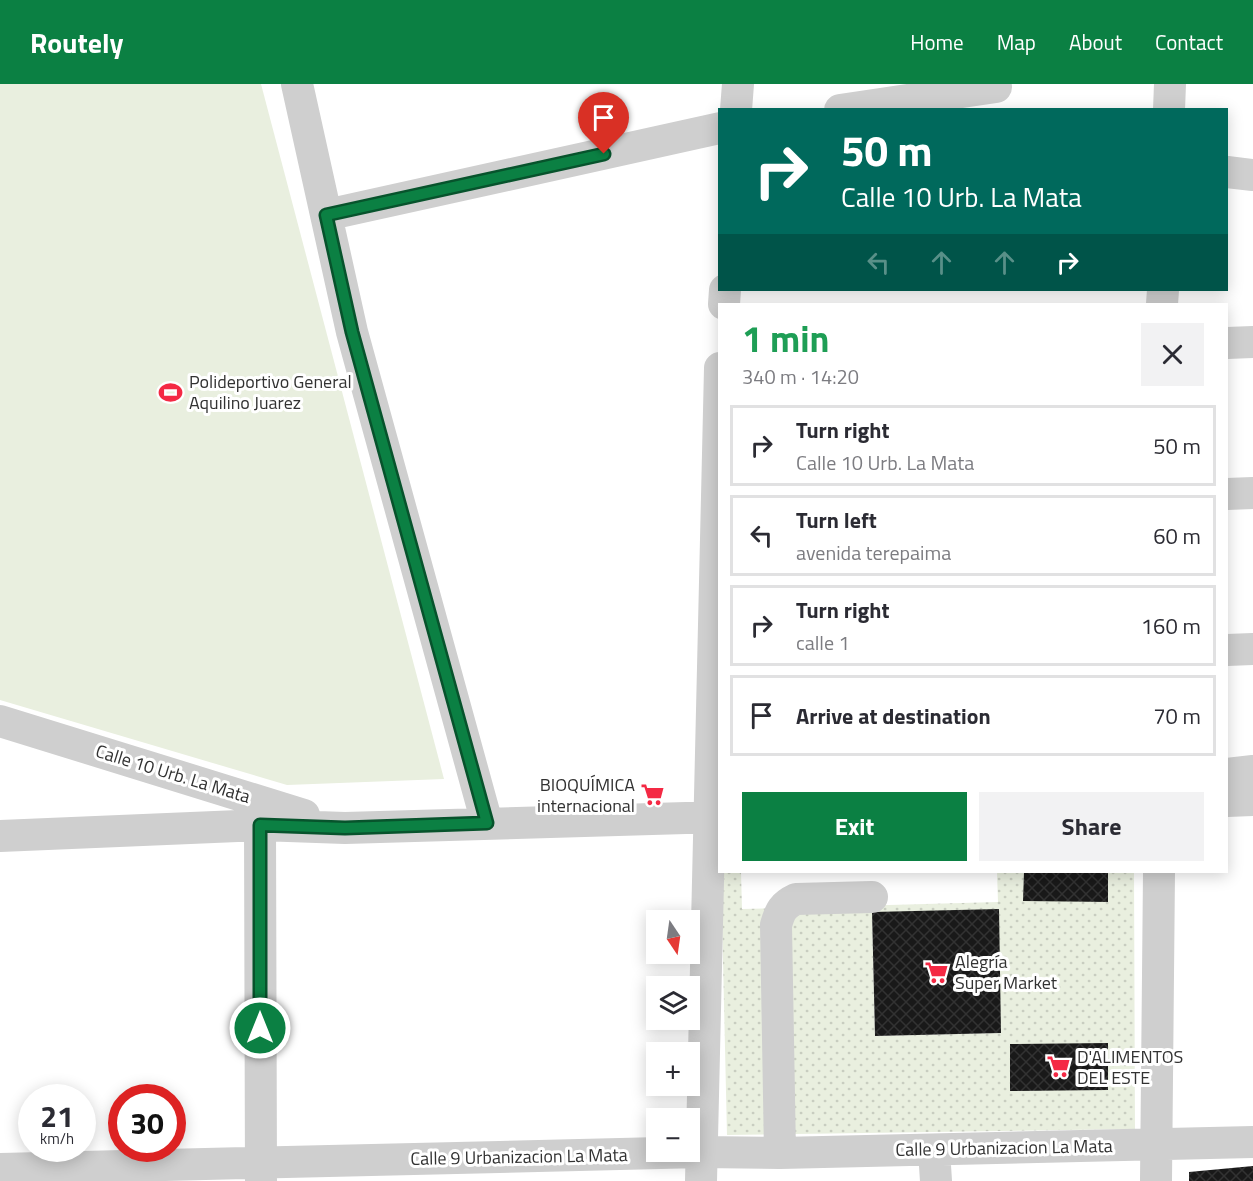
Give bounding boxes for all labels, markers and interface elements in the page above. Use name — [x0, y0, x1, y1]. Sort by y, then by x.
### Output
text: Routely — [30, 21, 124, 64]
text: Home — [910, 26, 964, 58]
text: Map — [997, 26, 1036, 58]
text: About — [1069, 26, 1122, 58]
text: Contact — [1155, 26, 1223, 58]
pin — [578, 92, 629, 154]
icon: arrive — [587, 101, 620, 134]
text: 50 m — [841, 118, 933, 182]
icon: right — [742, 132, 820, 210]
text: Calle 10 Urb. La Mata — [841, 176, 1082, 217]
icon: left — [862, 246, 895, 279]
icon: ahead — [925, 246, 958, 279]
icon: ahead — [988, 246, 1021, 279]
icon: right — [1051, 246, 1084, 279]
text: 1 min — [742, 311, 829, 366]
button: close — [1141, 323, 1204, 386]
text: 340 m · 14:20 — [742, 361, 859, 392]
place label: Polideportivo General Aquilino Juarez — [189, 368, 352, 416]
sports icon: Polideportivo General Aquilino Juarez — [158, 379, 184, 405]
text: Turn right — [796, 413, 890, 447]
icon: right — [745, 429, 778, 462]
text: 50 m — [1153, 429, 1201, 463]
text: Calle 10 Urb. La Mata — [796, 447, 974, 478]
text: Turn left — [796, 503, 877, 537]
icon: left — [745, 519, 778, 552]
text: 60 m — [1153, 519, 1201, 553]
text: avenida terepaima — [796, 537, 951, 568]
text: Turn right — [796, 593, 890, 627]
icon: right — [745, 609, 778, 642]
text: 160 m — [1141, 609, 1201, 643]
text: calle 1 — [796, 627, 850, 658]
icon: arrive — [745, 699, 778, 732]
text: Arrive at destination — [796, 699, 991, 733]
text: 70 m — [1153, 699, 1201, 733]
street label: Calle 10 Urb. La Mata — [92, 737, 254, 810]
place label: BIOQUÍMICA internacional — [537, 771, 635, 819]
supermarket icon: BIOQUÍMICA internacional — [640, 782, 666, 808]
button: Exit — [742, 792, 967, 861]
button: Share — [979, 792, 1204, 861]
north arrow — [646, 910, 700, 964]
map controls — [646, 910, 700, 1162]
place label: Alegría Super Market — [955, 948, 1058, 996]
supermarket icon: Alegría Super Market — [924, 959, 950, 985]
button: layers — [646, 976, 700, 1030]
position arrow — [228, 996, 292, 1060]
button: + — [646, 1042, 700, 1096]
place label: D'ALIMENTOS DEL ESTE — [1077, 1043, 1183, 1091]
supermarket icon: D'ALIMENTOS DEL ESTE — [1046, 1054, 1072, 1080]
speed limit sign: 30 — [108, 1084, 186, 1162]
text: 21 — [40, 1093, 74, 1139]
button: − — [646, 1108, 700, 1162]
text: km/h — [40, 1127, 74, 1150]
street label: Calle 9 Urbanizacion La Mata — [895, 1132, 1113, 1163]
street label: Calle 9 Urbanizacion La Mata — [410, 1141, 628, 1172]

